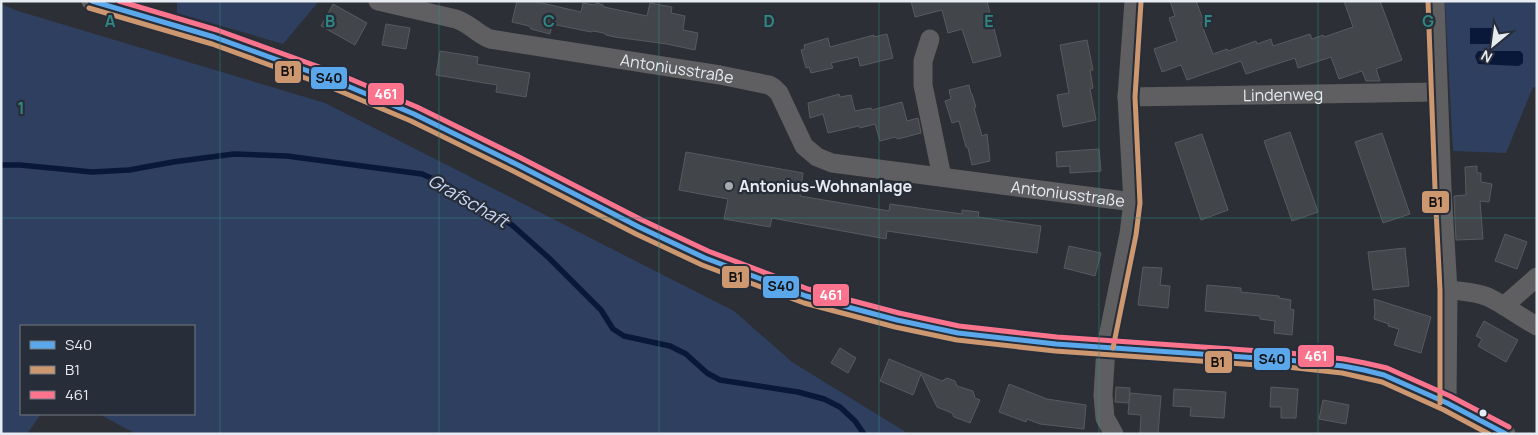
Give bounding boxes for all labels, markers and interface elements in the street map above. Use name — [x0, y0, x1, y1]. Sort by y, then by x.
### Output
text: A — [105, 10, 116, 32]
text: B — [325, 10, 335, 32]
text: C — [543, 10, 555, 32]
text: D — [763, 10, 775, 32]
text: E — [984, 10, 994, 32]
text: F — [1204, 10, 1213, 32]
text: G — [1422, 10, 1434, 32]
north arrow — [1468, 20, 1518, 70]
text: N — [1477, 46, 1495, 68]
street label: Antoniusstraße — [619, 49, 736, 89]
line badge: B1 — [274, 60, 302, 84]
text: B1 — [281, 61, 295, 80]
line badge: S40 — [310, 66, 348, 90]
text: S40 — [316, 68, 342, 87]
line badge: 461 — [367, 82, 405, 106]
street label: Lindenweg — [1243, 83, 1323, 106]
text: 461 — [374, 84, 398, 103]
text: 1 — [17, 97, 25, 119]
water label: Grafschaft — [424, 168, 515, 234]
place label: Antonius-Wohnanlage — [739, 175, 913, 197]
street label: Antoniusstraße — [1010, 175, 1126, 212]
marker: Antonius-Wohnanlage — [723, 180, 735, 192]
line badge: B1 — [1421, 190, 1450, 214]
text: B1 — [1429, 192, 1443, 211]
line badge: B1 — [721, 265, 750, 289]
text: B1 — [729, 267, 743, 286]
line badge: S40 — [762, 275, 800, 299]
text: S40 — [768, 276, 794, 295]
line badge: 461 — [812, 283, 850, 307]
text: 461 — [819, 285, 843, 304]
legend — [20, 325, 195, 415]
text: S40 — [65, 334, 92, 355]
line badge: 461 — [1297, 344, 1335, 368]
text: 461 — [1304, 346, 1328, 365]
line badge: S40 — [1253, 347, 1291, 371]
text: S40 — [1259, 349, 1285, 368]
line badge: B1 — [1204, 350, 1233, 374]
text: B1 — [1211, 352, 1225, 371]
text: B1 — [65, 359, 80, 380]
text: 461 — [65, 384, 89, 405]
unlabelled marker — [1478, 408, 1488, 418]

